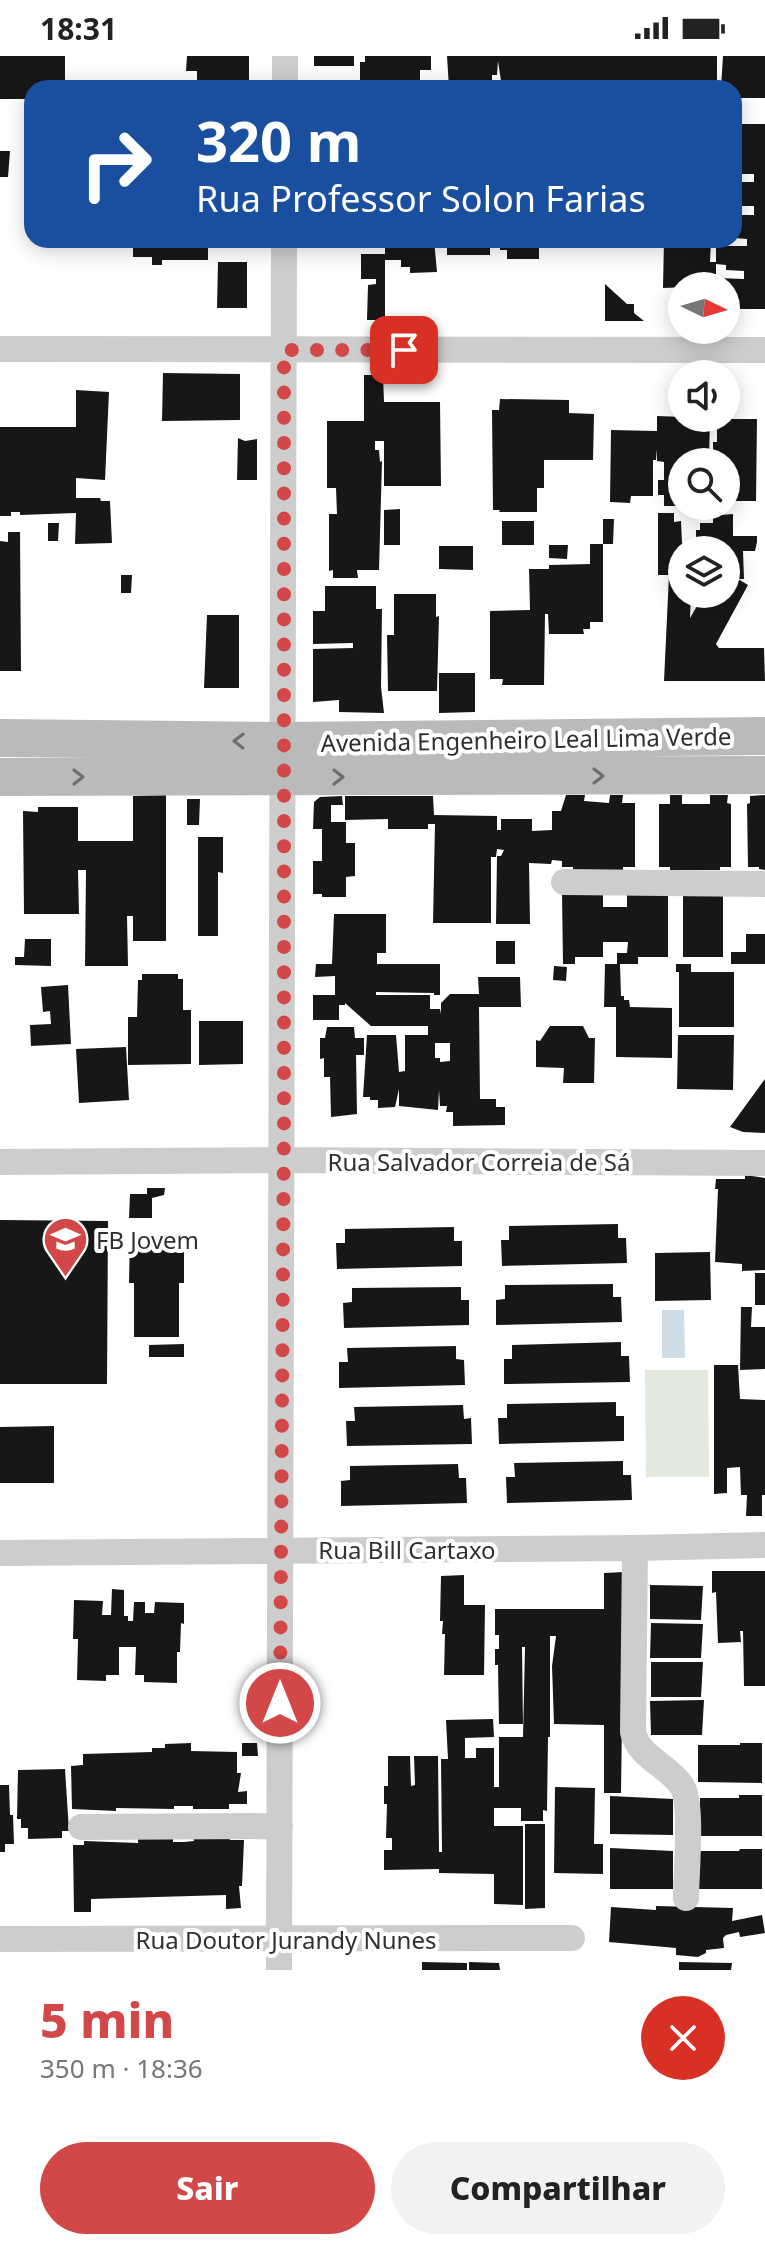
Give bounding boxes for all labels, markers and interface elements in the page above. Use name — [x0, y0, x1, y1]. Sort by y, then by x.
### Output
text: 18:31 — [40, 8, 117, 49]
text: 320 m — [196, 102, 361, 178]
icon: right — [64, 112, 168, 216]
text: Rua Professor Solon Farias — [196, 174, 646, 223]
north arrow — [668, 272, 740, 344]
map controls — [668, 272, 740, 608]
pin — [370, 316, 438, 384]
icon: arrive — [382, 328, 426, 372]
button: sound — [668, 360, 740, 432]
button: search — [668, 448, 740, 520]
button: layers — [668, 536, 740, 608]
street label: Avenida Engenheiro Leal Lima Verde — [320, 719, 732, 759]
one-way arrow — [232, 732, 245, 749]
one-way arrow — [592, 767, 605, 785]
one-way arrow — [72, 768, 85, 786]
one-way arrow — [332, 768, 345, 786]
street label: Rua Salvador Correia de Sá — [327, 1145, 631, 1178]
school or university icon: FB Jovem — [41, 1215, 89, 1278]
place label: FB Jovem — [96, 1223, 199, 1256]
street label: Rua Bill Cartaxo — [318, 1533, 496, 1566]
position arrow — [238, 1661, 322, 1745]
street label: Rua Doutor Jurandy Nunes — [136, 1923, 436, 1956]
text: 5 min — [40, 1987, 174, 2052]
button: close — [641, 1996, 725, 2080]
text: 350 m · 18:36 — [40, 2050, 203, 2086]
button: Sair — [40, 2142, 375, 2234]
button: Compartilhar — [391, 2142, 725, 2234]

